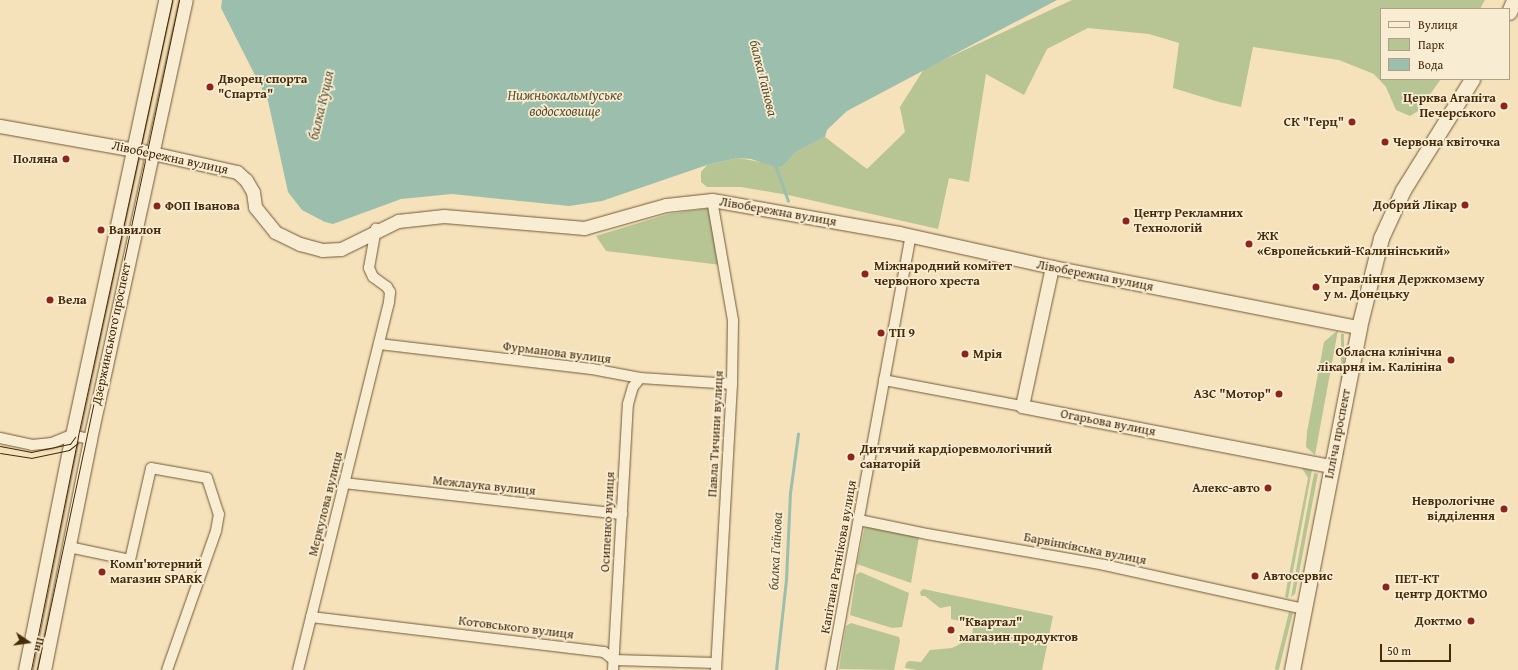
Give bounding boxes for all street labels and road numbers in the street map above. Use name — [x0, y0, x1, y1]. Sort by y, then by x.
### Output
street label: Лівобережна вулиця — [110, 138, 230, 178]
street label: Лівобережна вулиця — [718, 194, 838, 230]
street label: Лівобережна вулиця — [1035, 257, 1155, 295]
street label: Дзержинського проспект — [89, 261, 135, 407]
street label: Фурманова вулиця — [502, 339, 612, 367]
street label: Павла Тичини вулиця — [705, 370, 727, 498]
street label: Ілліча проспект — [1322, 388, 1354, 480]
street label: Огарьова вулиця — [1059, 406, 1157, 440]
street label: Мєркулова вулиця — [305, 450, 347, 558]
street label: Осипенко вулиця — [598, 471, 618, 573]
street label: Межлаука вулиця — [432, 473, 536, 499]
street label: Капітана Ратнікова вулиця — [818, 479, 860, 635]
street label: Барвінківська вулиця — [1022, 529, 1148, 569]
street label: Котовського вулиця — [457, 613, 575, 643]

